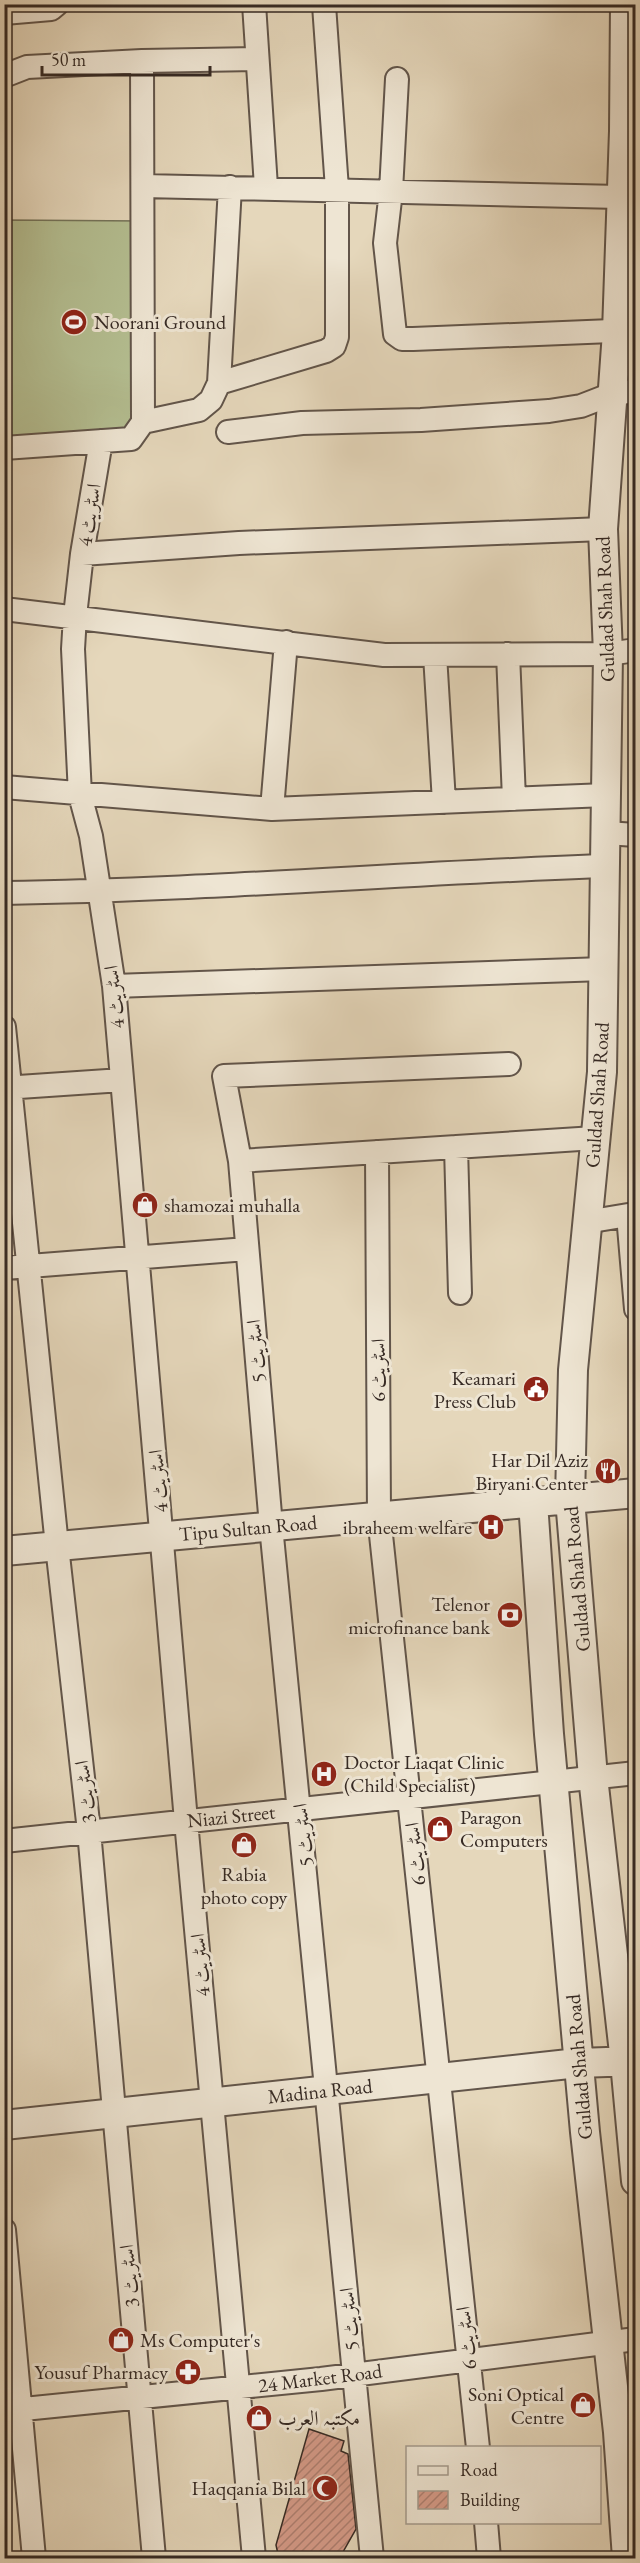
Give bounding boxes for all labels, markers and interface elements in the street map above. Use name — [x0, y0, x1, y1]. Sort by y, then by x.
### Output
scale bar — [42, 39, 210, 77]
text: 50 m — [51, 48, 86, 71]
sports icon: Noorani Ground — [59, 307, 89, 337]
place label: Noorani Ground — [94, 309, 227, 335]
street label: اسٹریٹ 4 — [71, 482, 107, 548]
street label: Guldad Shah Road — [589, 535, 621, 682]
street label: اسٹریٹ 4 — [98, 964, 130, 1030]
street label: Guldad Shah Road — [579, 1020, 615, 1169]
shop icon: shamozai muhalla — [130, 1190, 160, 1220]
place label: shamozai muhalla — [164, 1192, 300, 1218]
street label: اسٹریٹ 5 — [240, 1318, 272, 1384]
street label: اسٹریٹ 6 — [365, 1338, 391, 1402]
place label: Keamari Press Club — [434, 1365, 516, 1414]
public building icon: Keamari Press Club — [521, 1374, 551, 1404]
place label: Har Dil Aziz Biryani Center — [475, 1447, 588, 1496]
street label: اسٹریٹ 4 — [142, 1448, 174, 1514]
restaurant icon: Har Dil Aziz Biryani Center — [593, 1456, 623, 1486]
street label: Guldad Shah Road — [558, 1504, 596, 1653]
street label: Tipu Sultan Road — [178, 1509, 319, 1547]
hospital icon: ibraheem welfare — [476, 1512, 506, 1542]
place label: ibraheem welfare — [343, 1514, 472, 1540]
place label: Telenor microfinance bank — [348, 1591, 491, 1640]
bank icon: Telenor microfinance bank — [495, 1600, 525, 1630]
place label: Doctor Liaqat Clinic (Child Specialist) — [344, 1749, 504, 1798]
street label: اسٹریٹ 3 — [68, 1759, 102, 1825]
hospital icon: Doctor Liaqat Clinic (Child Specialist) — [309, 1759, 339, 1789]
street label: Niazi Street — [186, 1798, 277, 1834]
street label: اسٹریٹ 5 — [287, 1802, 319, 1868]
place label: Paragon Computers — [460, 1804, 548, 1853]
shop icon: Paragon Computers — [425, 1814, 455, 1844]
street label: اسٹریٹ 6 — [399, 1821, 431, 1887]
shop icon: Rabia photo copy — [229, 1830, 259, 1860]
place label: Rabia photo copy — [201, 1861, 288, 1910]
street label: اسٹریٹ 4 — [184, 1932, 216, 1998]
street label: Guldad Shah Road — [560, 1992, 598, 2141]
street label: Madina Road — [266, 2072, 374, 2109]
street label: اسٹریٹ 3 — [113, 2243, 145, 2309]
street label: اسٹریٹ 5 — [333, 2286, 365, 2352]
street label: اسٹریٹ 6 — [450, 2305, 482, 2371]
shop icon: Ms Computer's — [106, 2325, 136, 2355]
place label: Ms Computer's — [140, 2327, 260, 2353]
pharmacy icon: Yousuf Pharmacy — [173, 2357, 203, 2387]
street label: 24 Market Road — [256, 2357, 384, 2399]
place label: Yousuf Pharmacy — [35, 2359, 168, 2385]
place label: Soni Optical Centre — [468, 2381, 564, 2430]
shop icon: Soni Optical Centre — [568, 2390, 598, 2420]
shop icon: مکتبہ العرب — [244, 2403, 274, 2433]
place label: مکتبہ العرب — [278, 2405, 360, 2431]
legend — [406, 2446, 601, 2524]
text: Road — [460, 2458, 499, 2481]
mosque icon: Haqqania Bilal — [310, 2473, 340, 2503]
place label: Haqqania Bilal — [192, 2475, 306, 2501]
text: Building — [460, 2488, 520, 2511]

